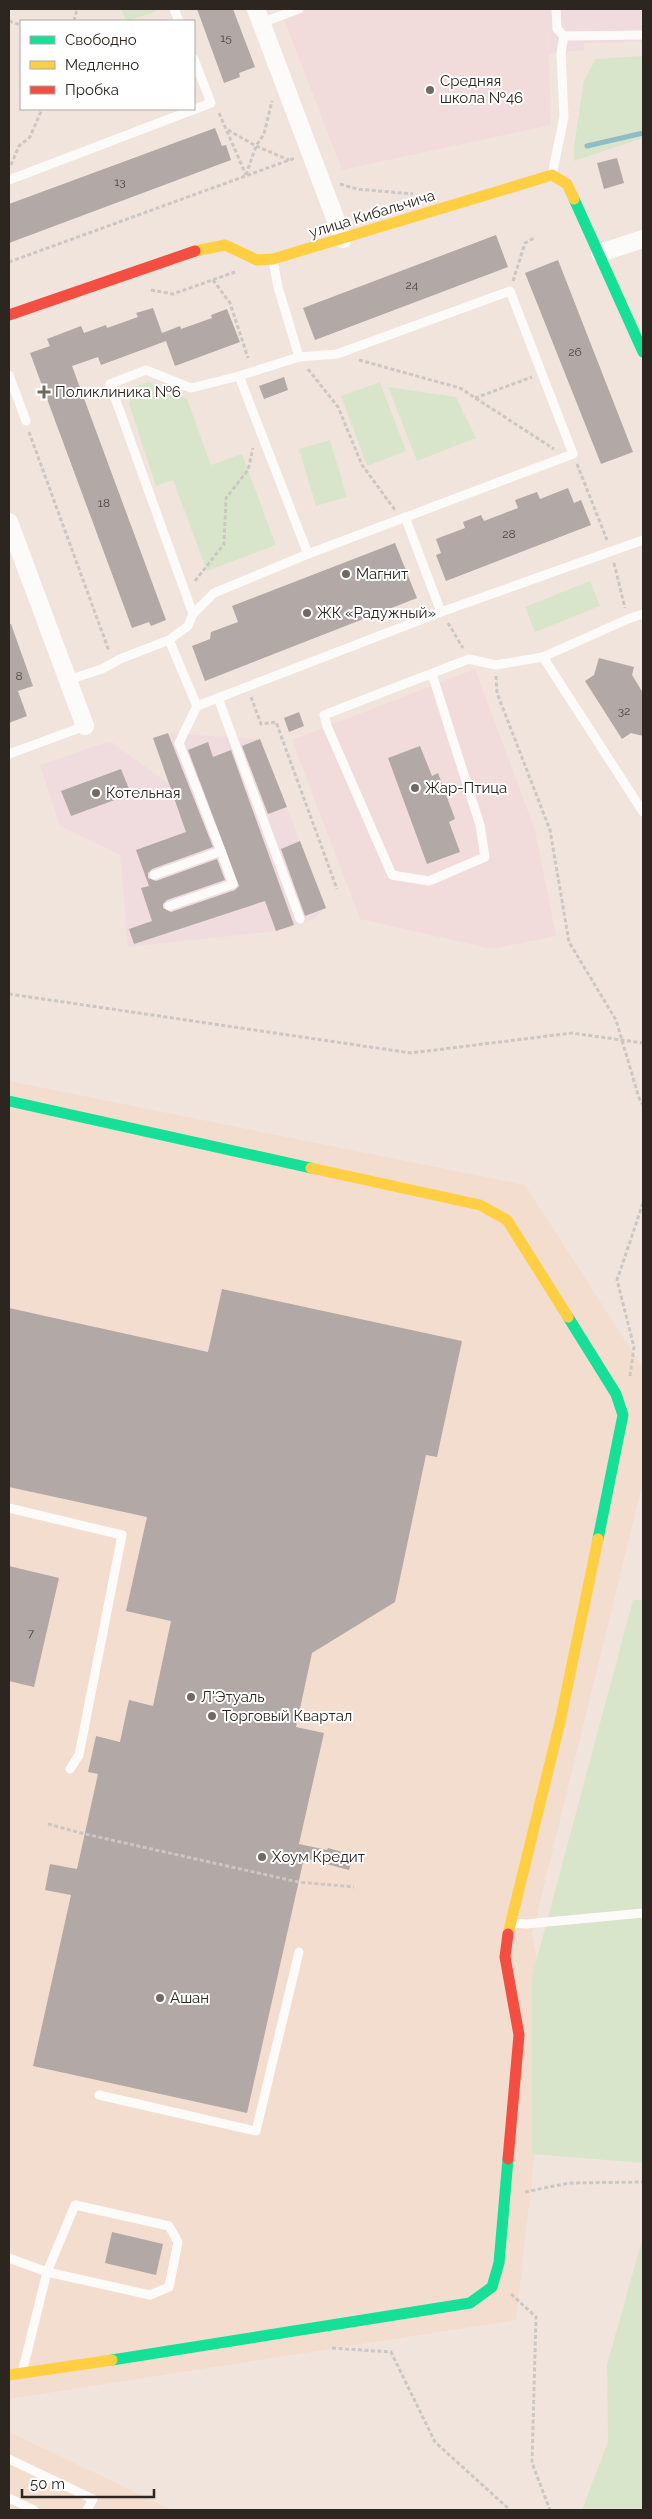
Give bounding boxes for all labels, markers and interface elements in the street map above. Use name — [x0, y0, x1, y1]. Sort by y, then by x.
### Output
legend — [20, 20, 195, 110]
text: Свободно — [65, 31, 137, 49]
house number: 15 — [220, 31, 232, 45]
text: Медленно — [65, 56, 139, 74]
place label: Средняя школа №46 — [440, 72, 523, 107]
text: Пробка — [65, 81, 119, 99]
marker: Средняя школа №46 — [424, 84, 436, 96]
house number: 13 — [114, 175, 126, 189]
street label: улица Кибальчича — [307, 186, 437, 242]
house number: 24 — [406, 278, 419, 292]
house number: 26 — [568, 345, 582, 359]
place label: Поликлиника №6 — [55, 383, 181, 401]
marker: Поликлиника №6 — [37, 385, 51, 399]
house number: 18 — [98, 496, 110, 510]
house number: 28 — [502, 527, 516, 541]
place label: Магнит — [356, 565, 408, 583]
marker: Магнит — [340, 568, 352, 580]
place label: ЖК «Радужный» — [317, 604, 436, 622]
marker: ЖК «Радужный» — [301, 607, 313, 619]
house number: 8 — [15, 669, 23, 683]
house number: 32 — [618, 704, 630, 718]
place label: Жар-Птица — [425, 779, 507, 797]
marker: Жар-Птица — [409, 782, 421, 794]
place label: Котельная — [106, 784, 180, 802]
marker: Котельная — [90, 787, 102, 799]
house number: 7 — [28, 1626, 35, 1640]
place label: Л'Этуаль — [201, 1688, 265, 1706]
marker: Л'Этуаль — [185, 1691, 197, 1703]
place label: Торговый Квартал — [222, 1707, 352, 1725]
marker: Торговый Квартал — [206, 1710, 218, 1722]
place label: Хоум Кредит — [272, 1848, 365, 1866]
marker: Хоум Кредит — [256, 1851, 268, 1863]
place label: Ашан — [170, 1989, 209, 2007]
marker: Ашан — [154, 1992, 166, 2004]
scale bar — [22, 2466, 155, 2498]
text: 50 m — [30, 2475, 65, 2493]

